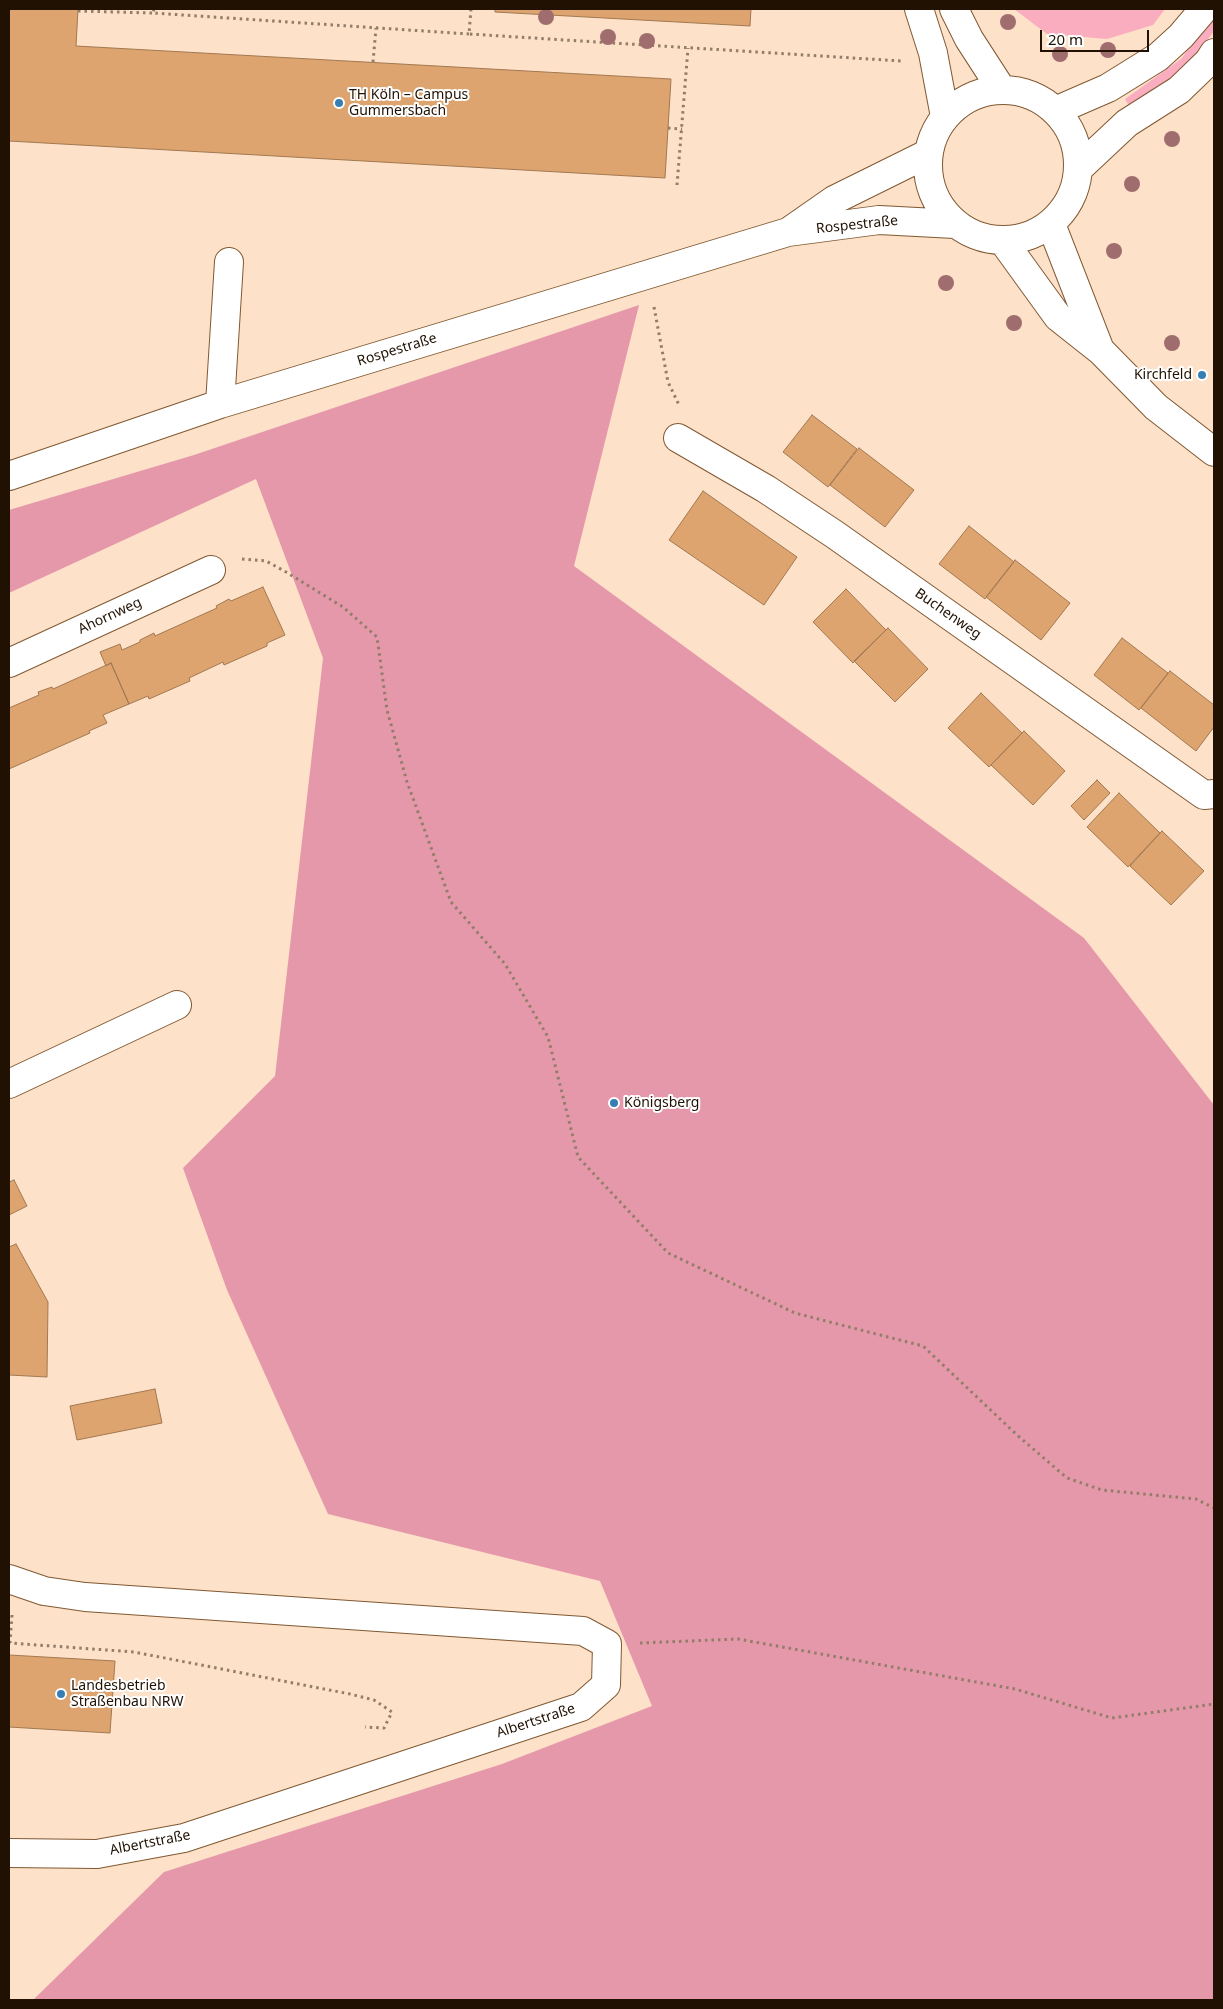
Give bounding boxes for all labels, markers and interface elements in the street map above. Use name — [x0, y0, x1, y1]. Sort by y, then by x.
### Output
scale bar — [1043, 20, 1152, 52]
text: 20 m — [1048, 29, 1083, 49]
place label: TH Köln – Campus Gummersbach — [349, 87, 468, 120]
marker: TH Köln – Campus Gummersbach — [333, 97, 345, 109]
street label: Rospestraße — [815, 212, 899, 238]
street label: Rospestraße — [355, 330, 439, 370]
place label: Kirchfeld — [1134, 367, 1192, 383]
marker: Kirchfeld — [1196, 369, 1208, 381]
street label: Buchenweg — [912, 585, 984, 643]
street label: Ahornweg — [76, 594, 144, 638]
place label: Königsberg — [624, 1095, 699, 1111]
marker: Königsberg — [608, 1097, 620, 1109]
place label: Landesbetrieb Straßenbau NRW — [71, 1678, 184, 1710]
marker: Landesbetrieb Straßenbau NRW — [55, 1688, 67, 1700]
street label: Albertstraße — [495, 1700, 577, 1742]
street label: Albertstraße — [108, 1827, 192, 1859]

